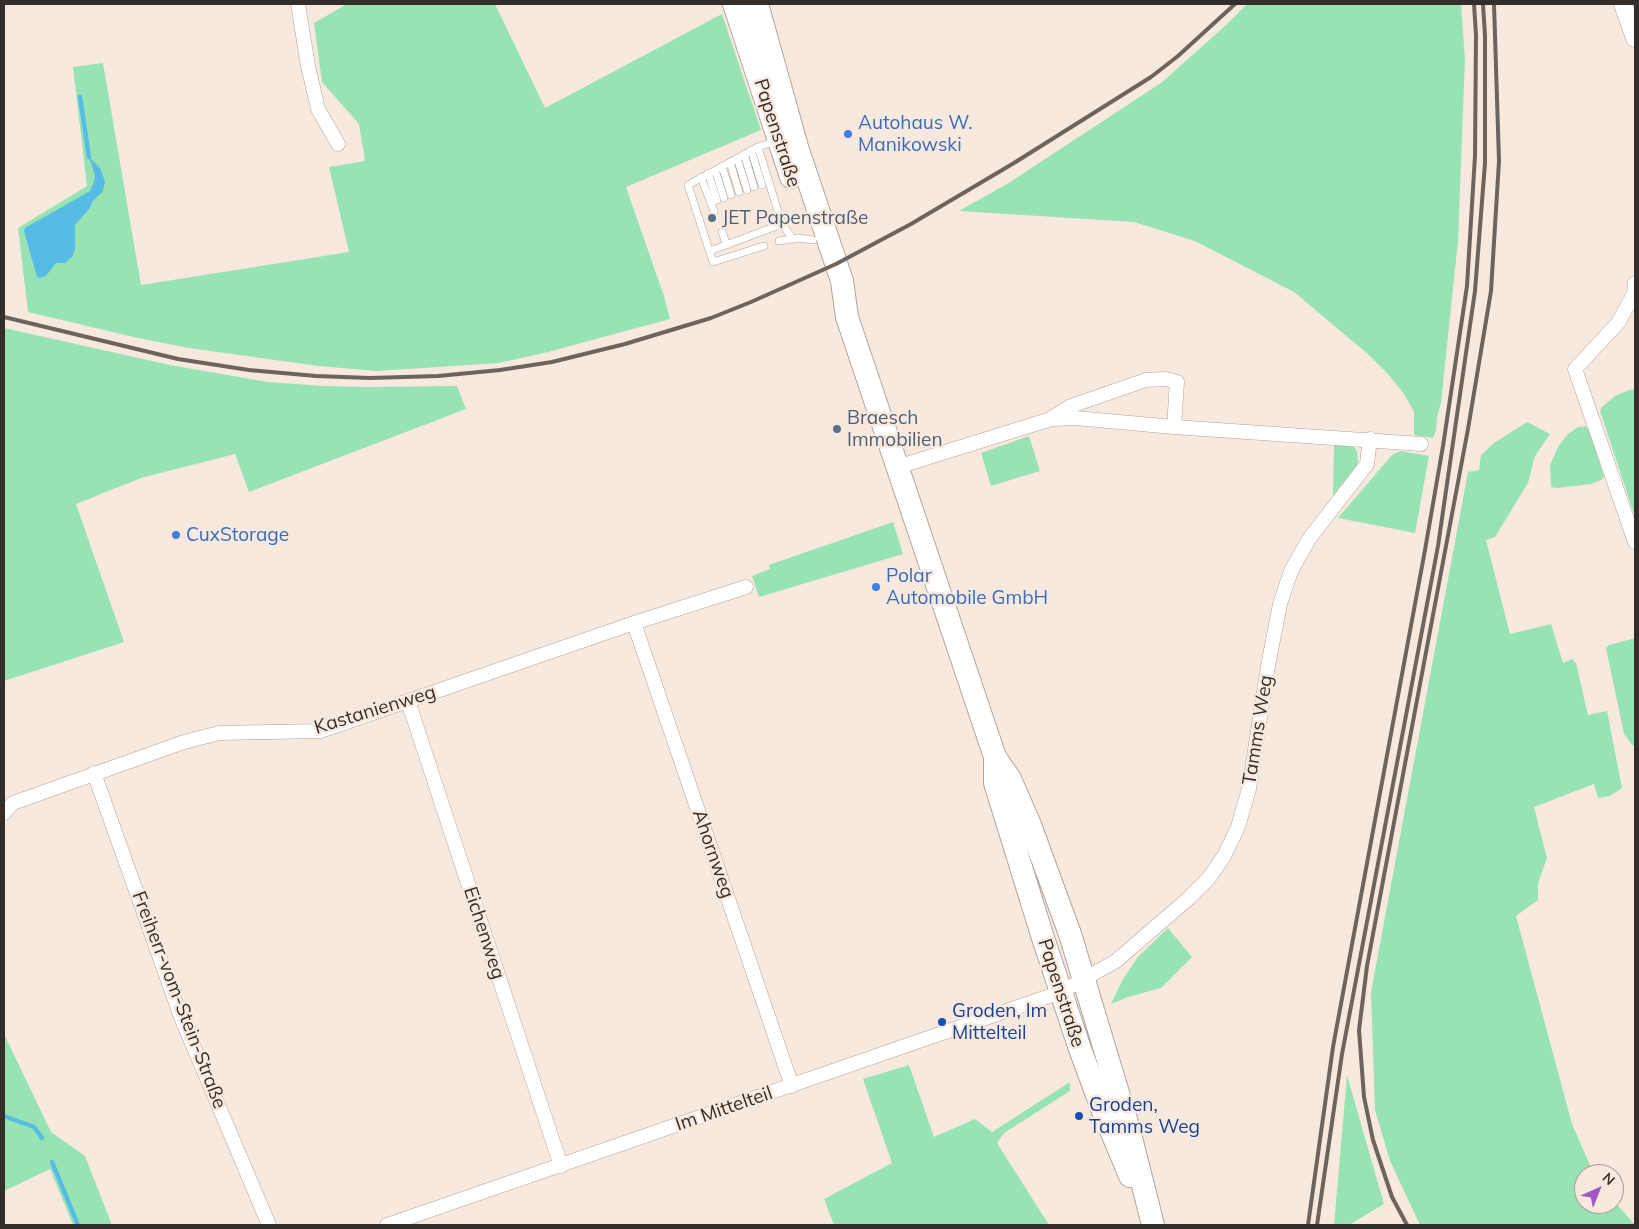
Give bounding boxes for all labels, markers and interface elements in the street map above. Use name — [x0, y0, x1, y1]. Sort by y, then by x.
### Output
street label: Papenstraße — [749, 76, 805, 190]
place label: Autohaus W. Manikowski — [858, 112, 973, 156]
marker: Autohaus W. Manikowski — [842, 128, 854, 140]
place label: JET Papenstraße — [722, 207, 868, 229]
marker: JET Papenstraße — [706, 212, 718, 224]
place label: Braesch Immobilien — [847, 407, 943, 451]
marker: Braesch Immobilien — [831, 423, 843, 435]
place label: CuxStorage — [186, 524, 289, 546]
marker: CuxStorage — [170, 529, 182, 541]
place label: Polar Automobile GmbH — [886, 565, 1048, 609]
marker: Polar Automobile GmbH — [870, 581, 882, 593]
street label: Tamms Weg — [1238, 673, 1278, 787]
street label: Kastanienweg — [311, 681, 439, 739]
street label: Ahornweg — [687, 807, 739, 901]
street label: Eichenweg — [458, 884, 510, 982]
street label: Freiherr-vom-Stein-Straße — [127, 888, 231, 1112]
street label: Papenstraße — [1033, 936, 1089, 1050]
place label: Groden, Im Mittelteil — [952, 1000, 1047, 1044]
marker: Groden, Im Mittelteil — [936, 1016, 948, 1028]
street label: Im Mittelteil — [672, 1082, 776, 1136]
place label: Groden, Tamms Weg — [1089, 1094, 1200, 1138]
marker: Groden, Tamms Weg — [1073, 1110, 1085, 1122]
north arrow — [1574, 1164, 1624, 1214]
text: N — [1599, 1169, 1619, 1189]

